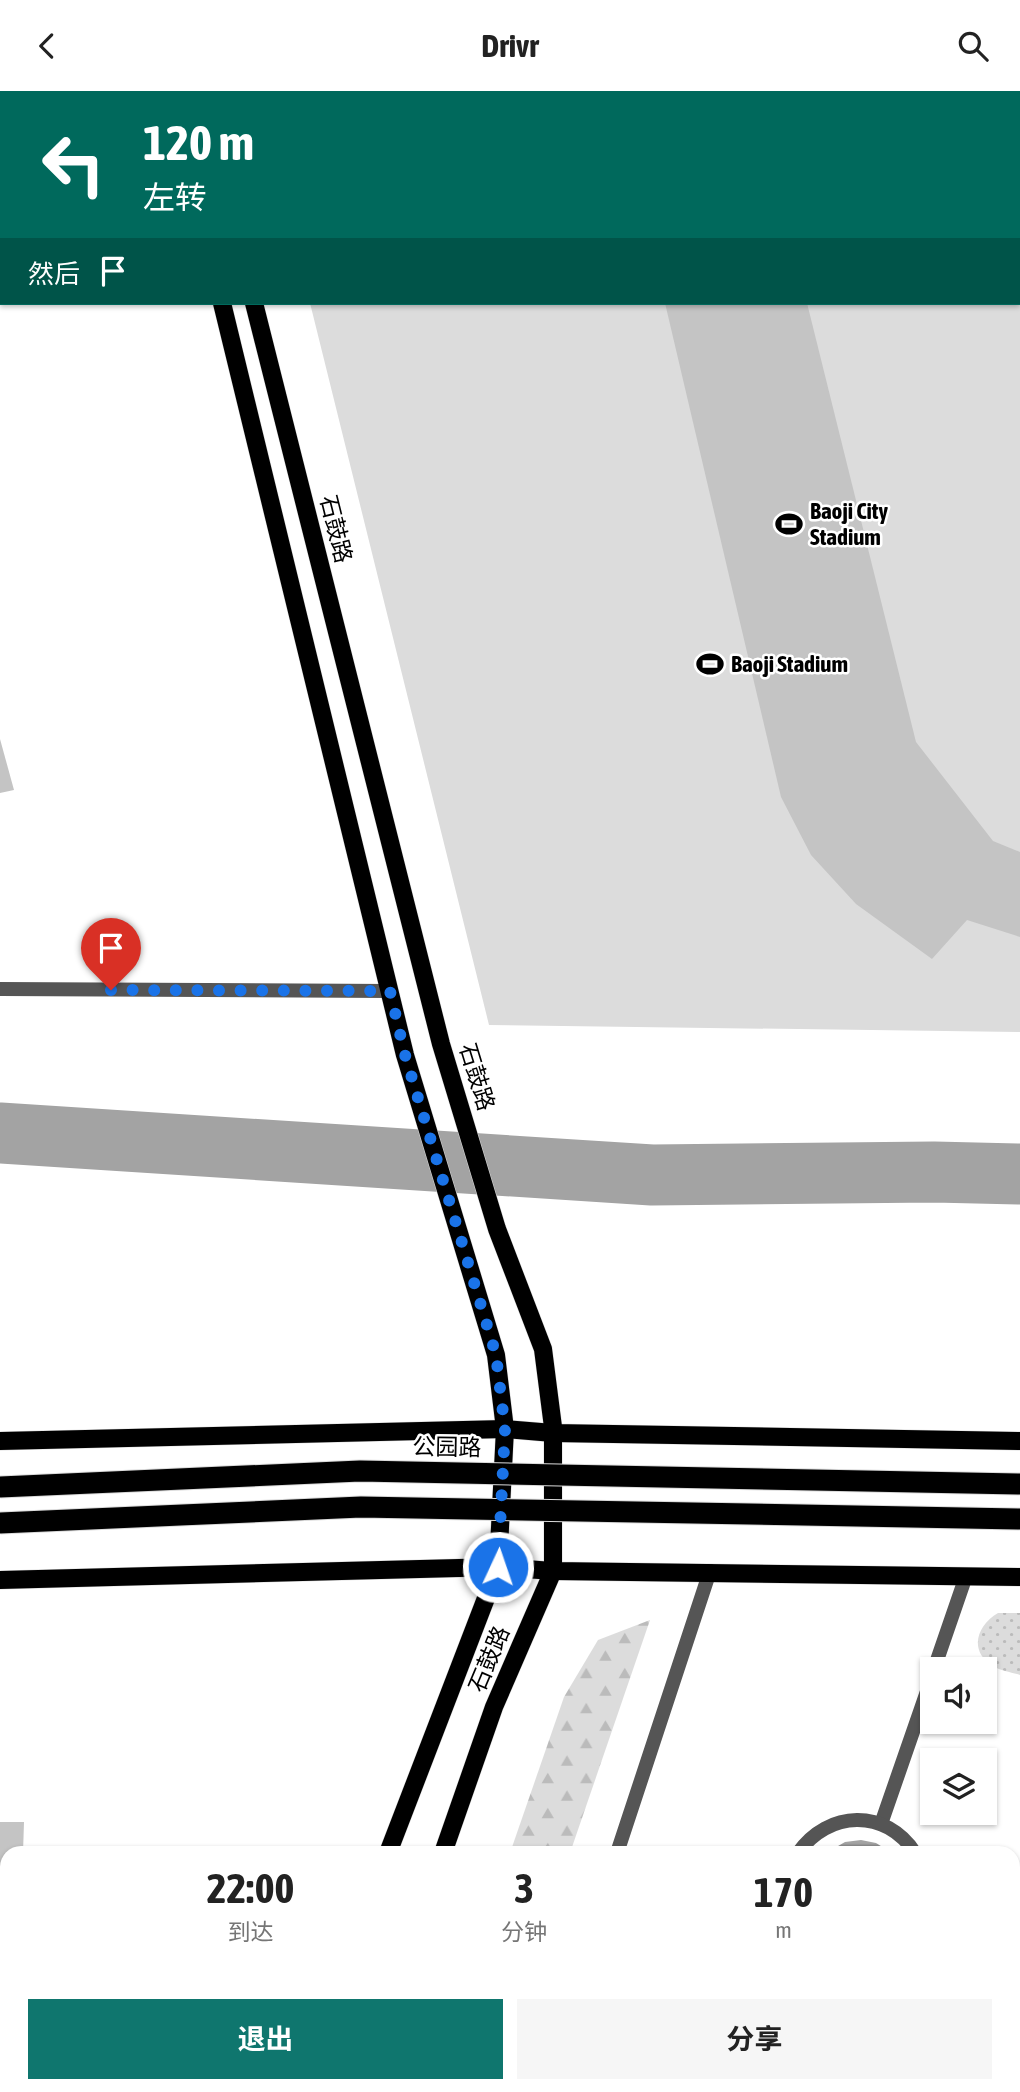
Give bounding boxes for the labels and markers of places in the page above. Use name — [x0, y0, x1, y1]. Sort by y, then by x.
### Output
place label: Baoji City Stadium — [810, 498, 888, 550]
sports icon: Baoji City Stadium — [774, 509, 804, 539]
sports icon: Baoji Stadium — [695, 649, 725, 679]
place label: Baoji Stadium — [731, 651, 848, 677]
pin — [81, 918, 141, 990]

